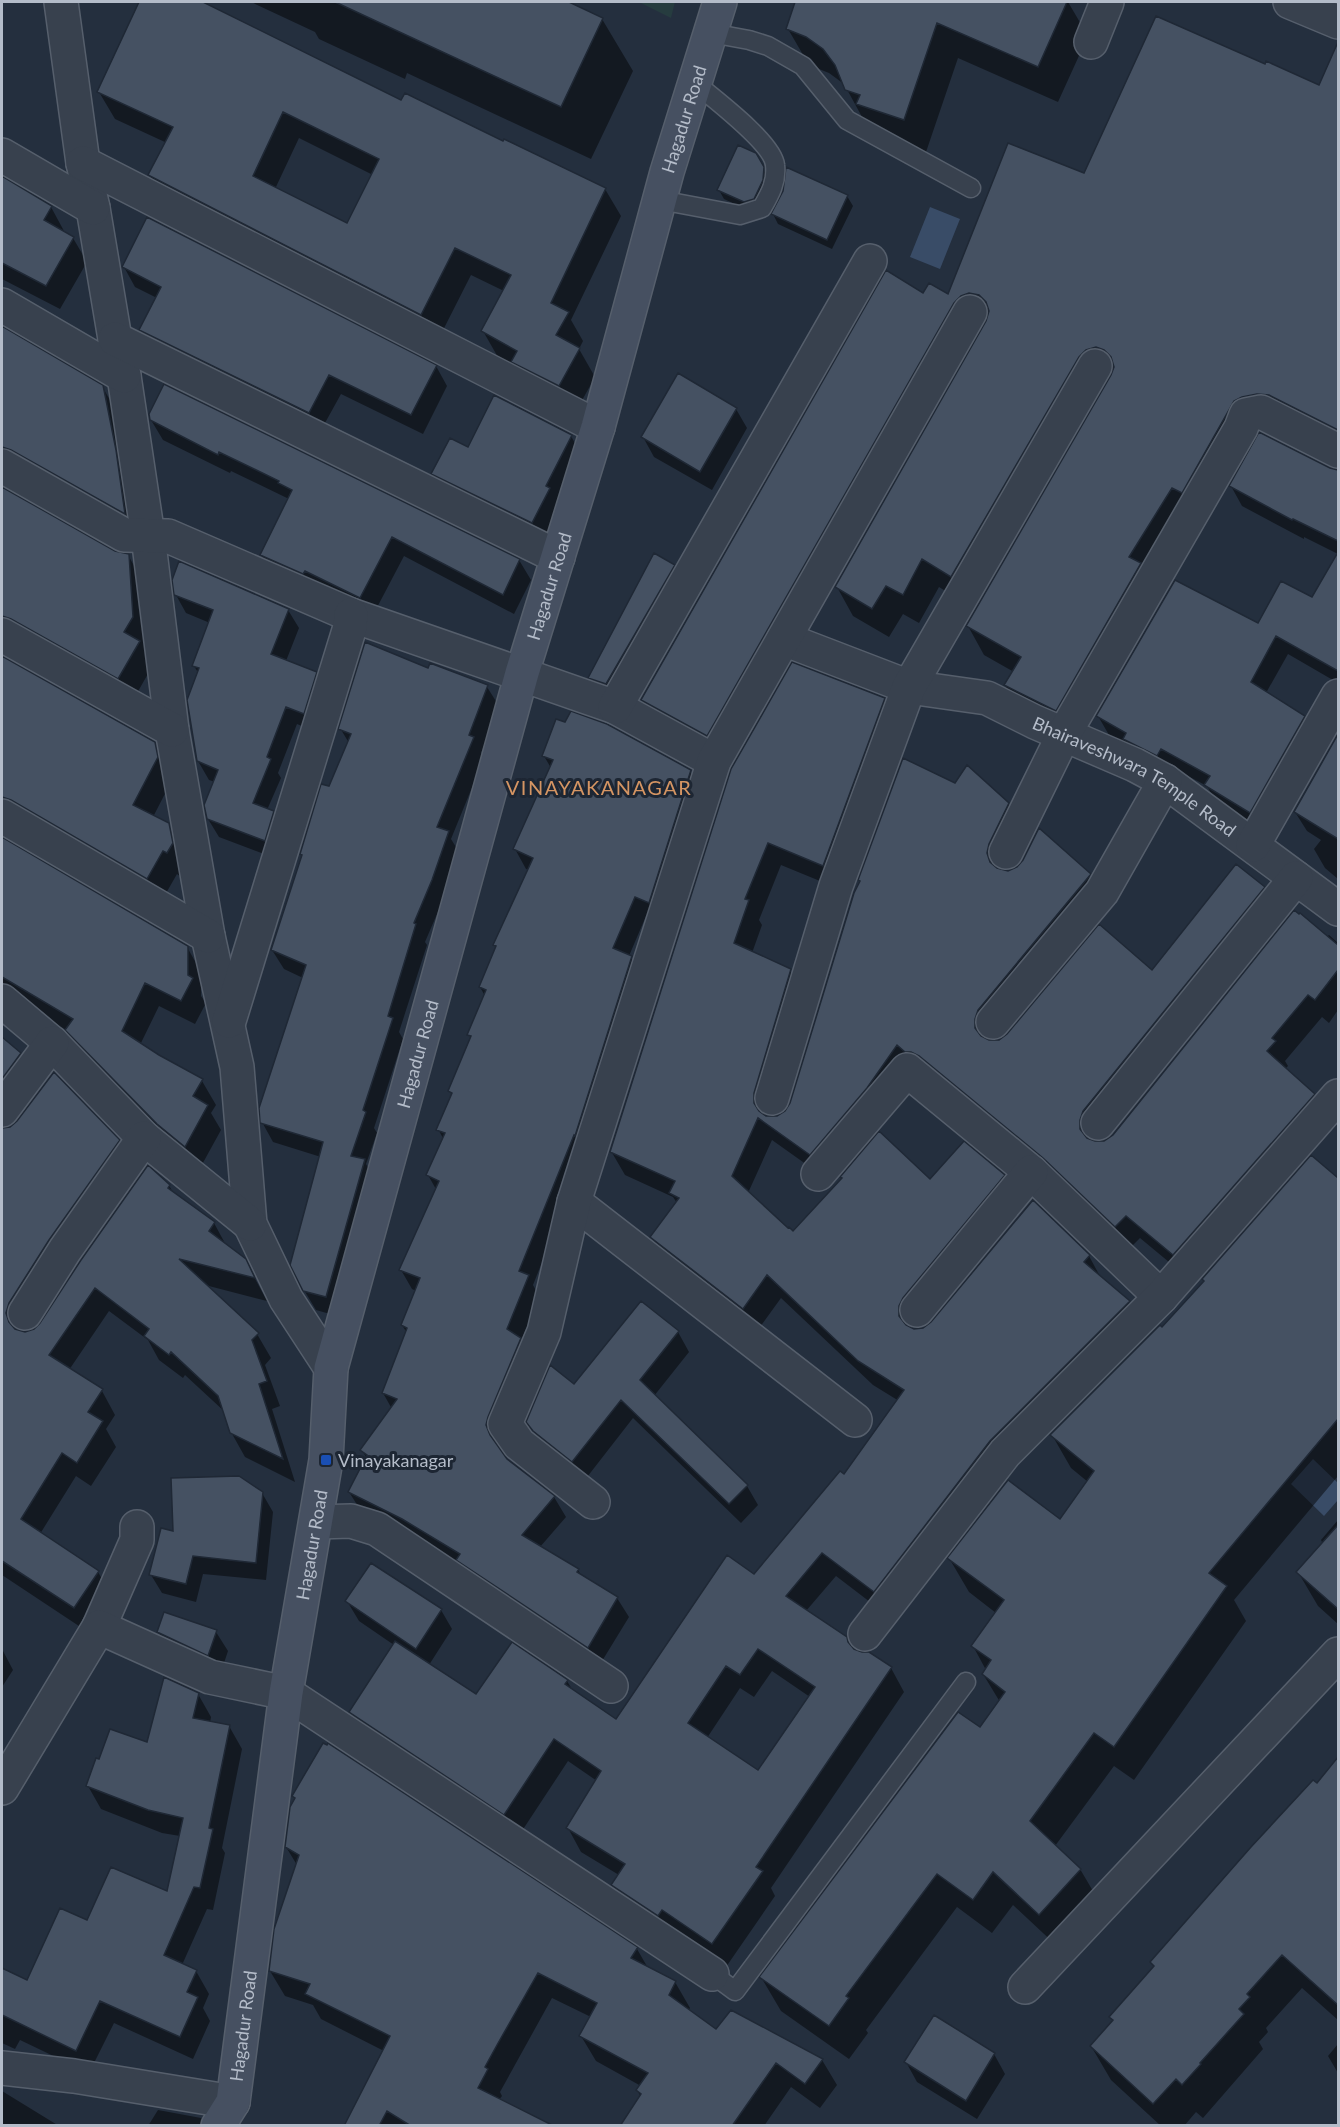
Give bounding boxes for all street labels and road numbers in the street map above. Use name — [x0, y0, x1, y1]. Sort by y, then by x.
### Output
street label: Hagadur Road — [656, 63, 711, 176]
street label: Hagadur Road — [522, 529, 576, 643]
street label: Bhairaveshwara Temple Road — [1029, 711, 1241, 841]
street label: Hagadur Road — [392, 997, 443, 1111]
street label: Hagadur Road — [291, 1488, 332, 1602]
street label: Hagadur Road — [225, 1969, 261, 2083]

